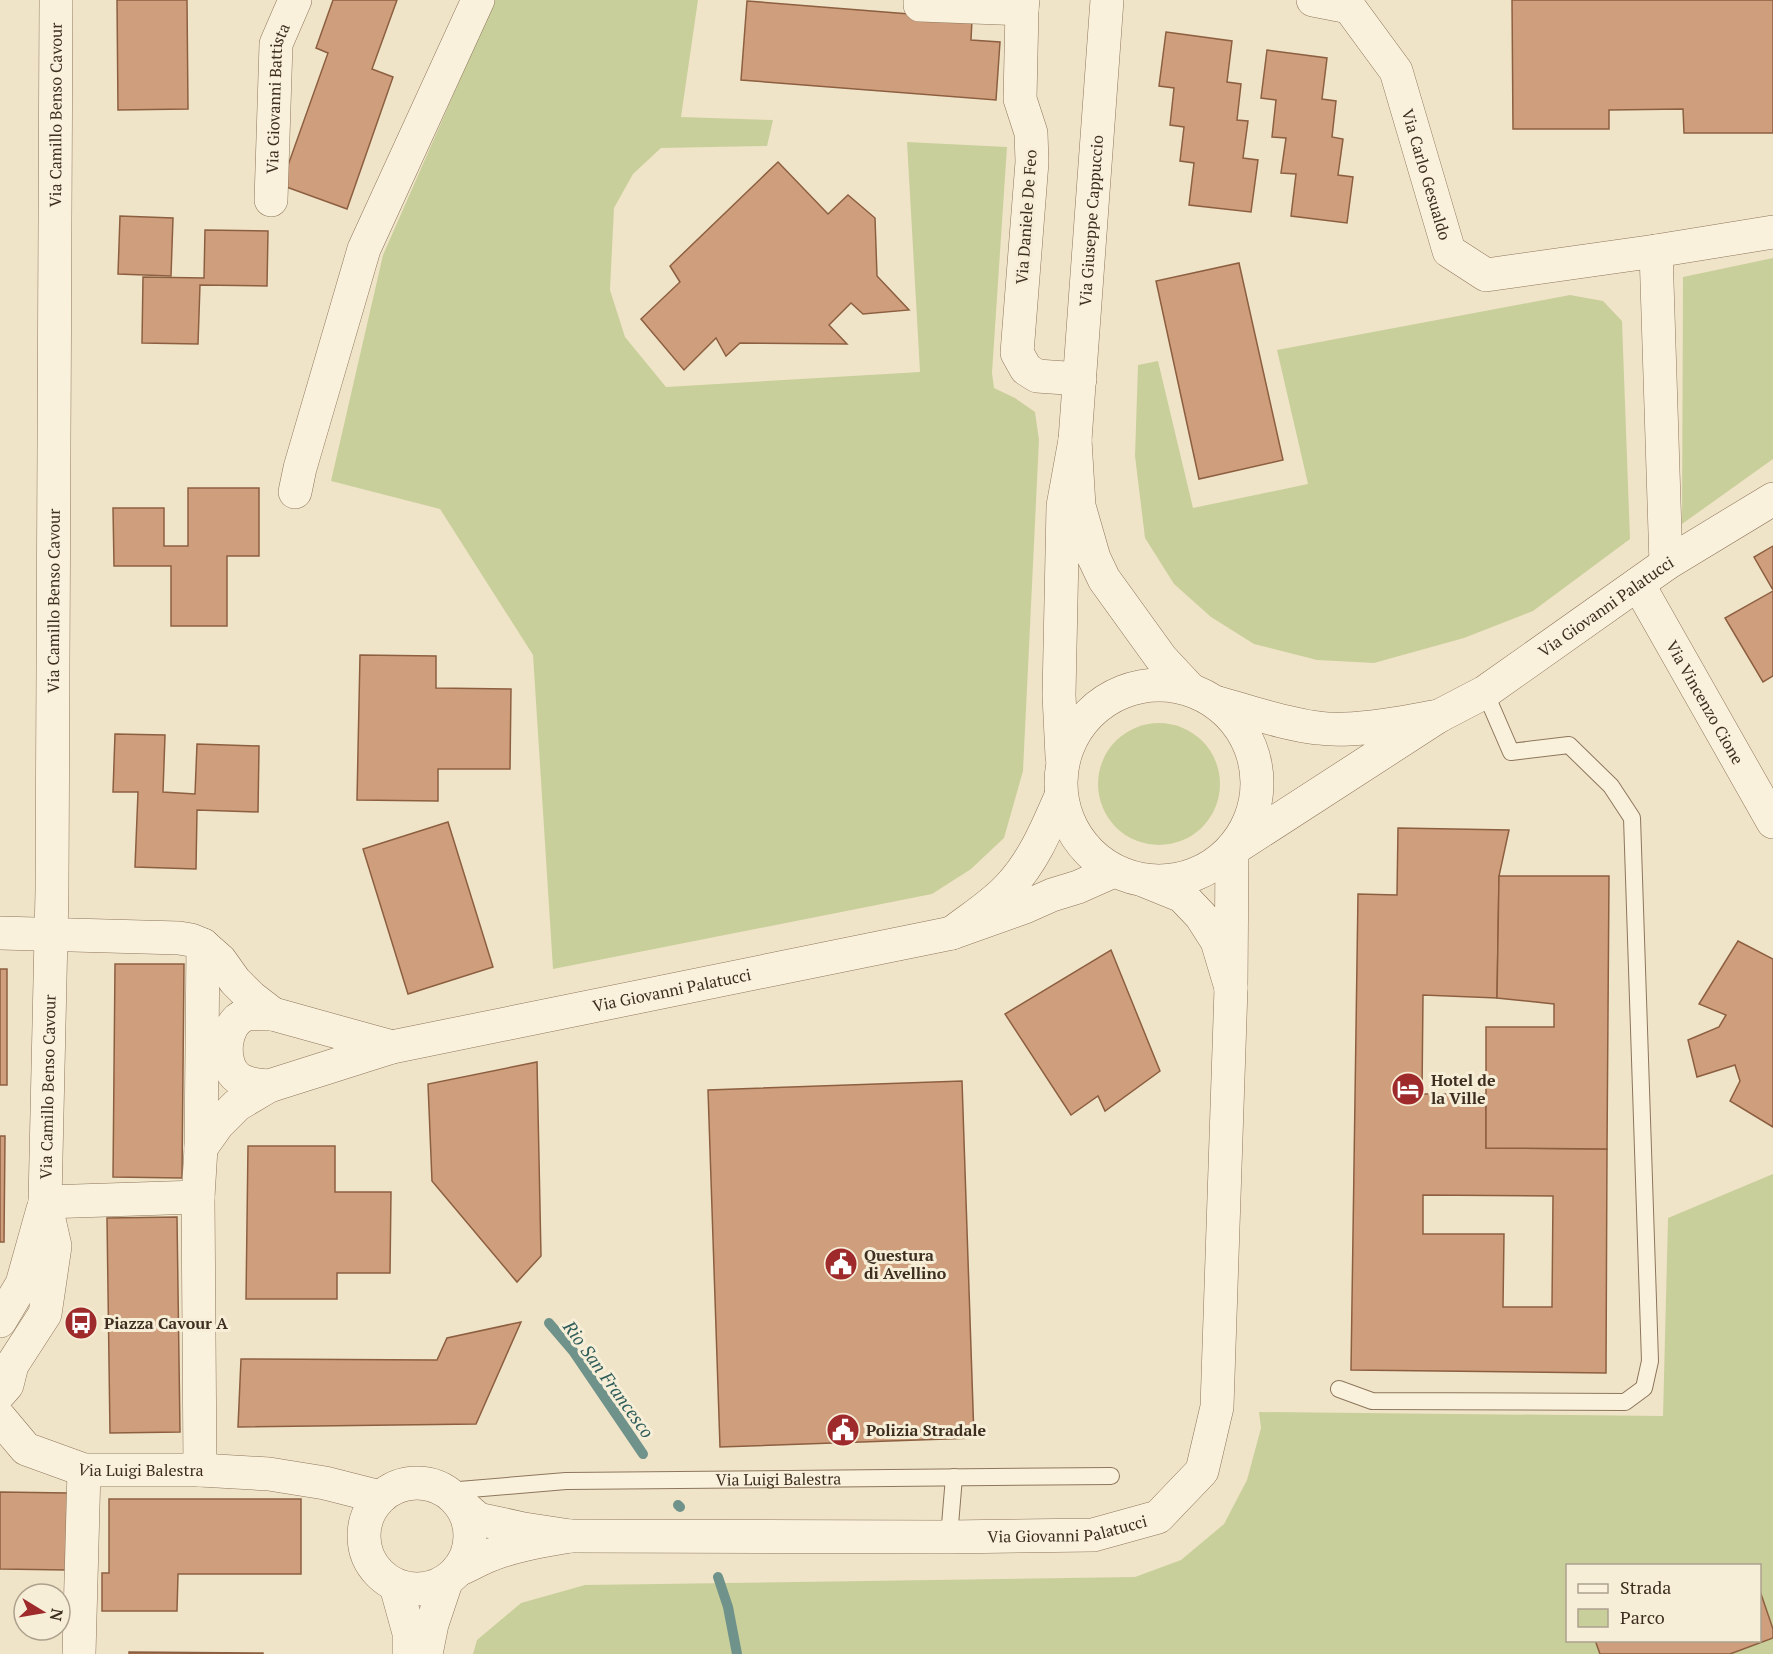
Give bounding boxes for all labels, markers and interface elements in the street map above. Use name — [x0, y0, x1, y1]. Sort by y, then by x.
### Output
street label: Via Giovanni Battista — [261, 20, 295, 174]
street label: Via Camillo Benso Cavour — [44, 22, 67, 207]
street label: Via Carlo Gesualdo — [1397, 106, 1456, 243]
street label: Via Giuseppe Cappuccio — [1074, 134, 1108, 307]
street label: Via Daniele De Feo — [1010, 149, 1042, 285]
street label: Via Camillo Benso Cavour — [42, 508, 65, 693]
street label: Via Giovanni Palatucci — [1534, 551, 1678, 662]
street label: Via Vincenzo Cione — [1661, 636, 1749, 768]
street label: Via Giovanni Palatucci — [591, 963, 753, 1017]
street label: Via Camillo Benso Cavour — [35, 993, 61, 1179]
place label: Hotel de la Ville — [1431, 1069, 1496, 1109]
hotel icon: Hotel de la Ville — [1390, 1071, 1426, 1107]
place label: Questura di Avellino — [864, 1244, 947, 1284]
public building icon: Questura di Avellino — [823, 1246, 859, 1282]
bus stop icon: Piazza Cavour A — [63, 1305, 99, 1341]
place label: Piazza Cavour A — [104, 1312, 228, 1334]
water label: Rio San Francesco — [558, 1315, 660, 1443]
public building icon: Polizia Stradale — [825, 1412, 861, 1448]
place label: Polizia Stradale — [866, 1419, 987, 1441]
street label: Via Luigi Balestra — [75, 1458, 204, 1482]
street label: Via Luigi Balestra — [716, 1467, 842, 1491]
street label: Via Giovanni Palatucci — [987, 1510, 1150, 1547]
legend — [1566, 1564, 1761, 1642]
text: Strada — [1620, 1575, 1671, 1599]
north arrow — [12, 1582, 72, 1642]
text: Parco — [1620, 1605, 1665, 1629]
text: N — [45, 1607, 69, 1623]

